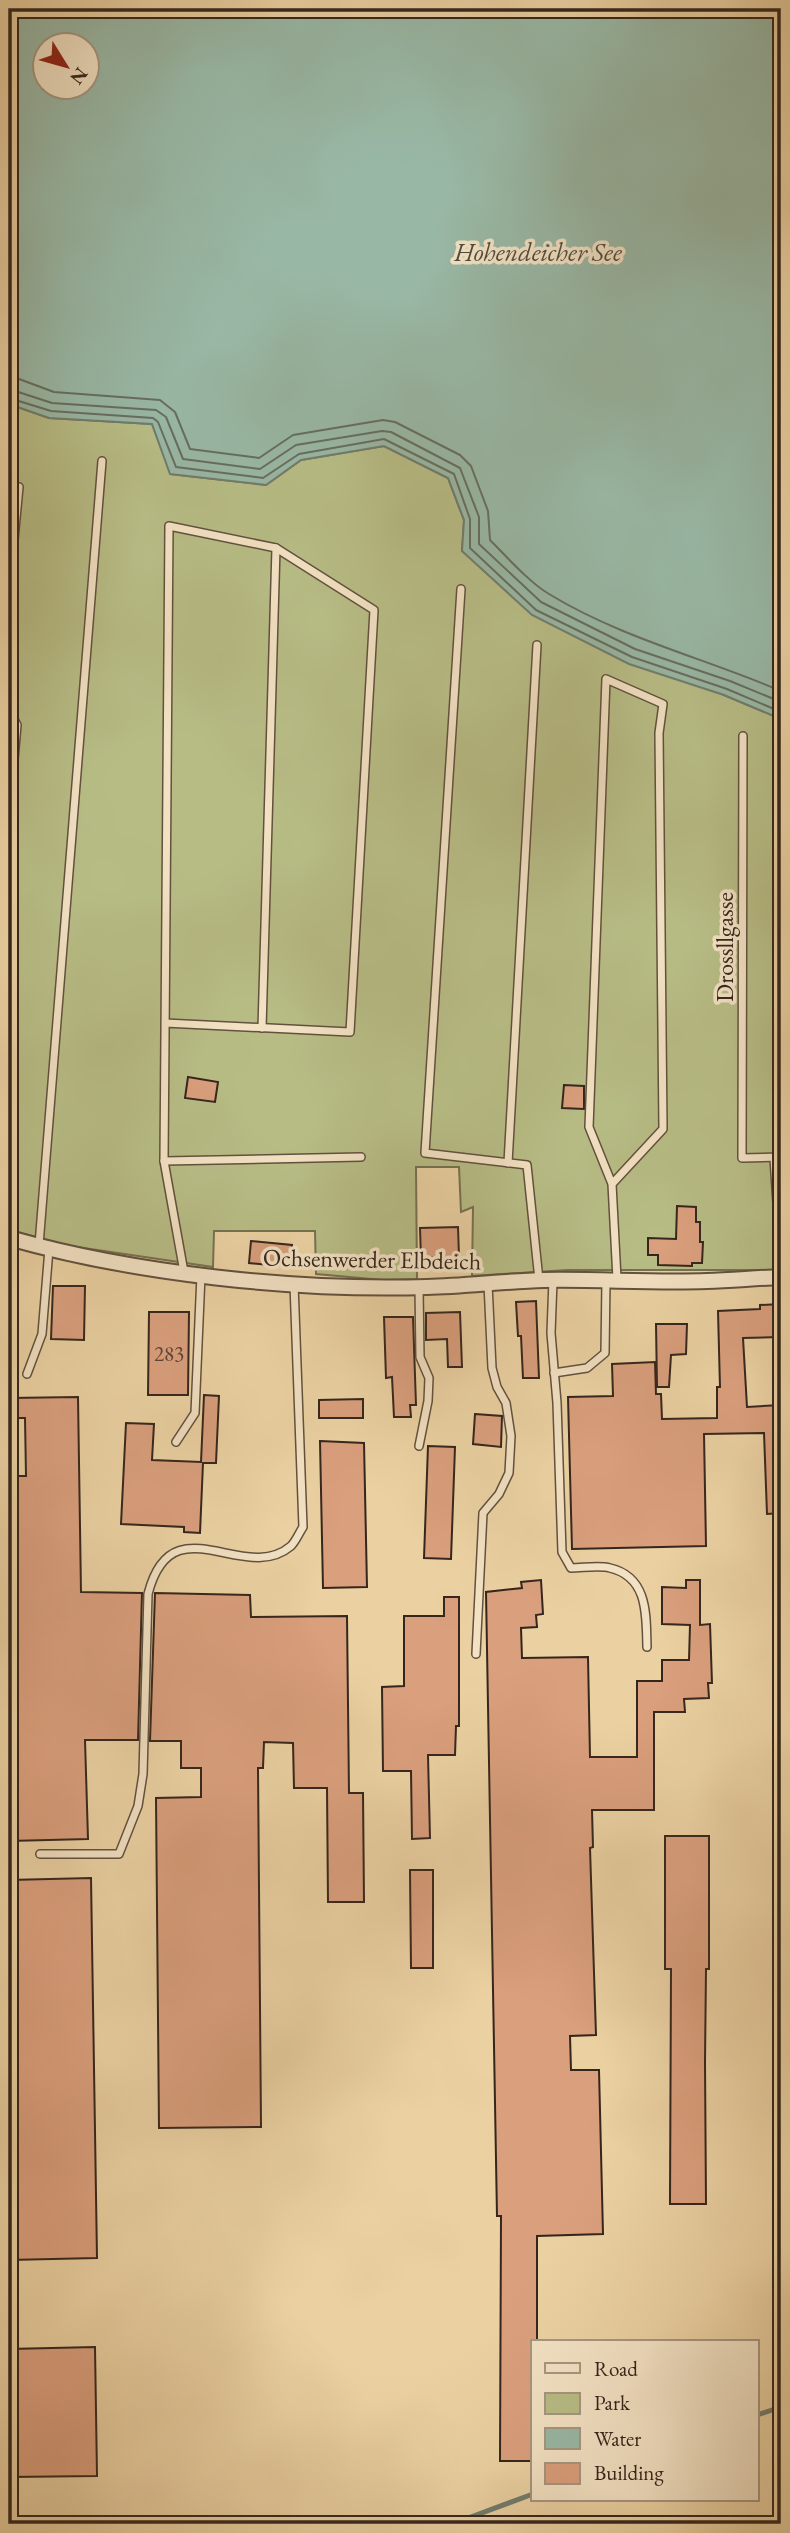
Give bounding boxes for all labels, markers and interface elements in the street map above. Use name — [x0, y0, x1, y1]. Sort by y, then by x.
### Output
north arrow — [32, 32, 102, 102]
text: N — [64, 62, 94, 90]
water label: Hohendeicher See — [453, 235, 623, 269]
street label: Drossllgasse — [709, 892, 740, 1002]
street label: Ochsenwerder Elbdeich — [263, 1242, 481, 1276]
house number: 283 — [154, 1340, 184, 1367]
legend — [531, 2340, 758, 2502]
text: Road — [594, 2355, 638, 2382]
text: Park — [594, 2389, 631, 2416]
text: Water — [594, 2425, 641, 2452]
text: Building — [594, 2459, 664, 2486]

